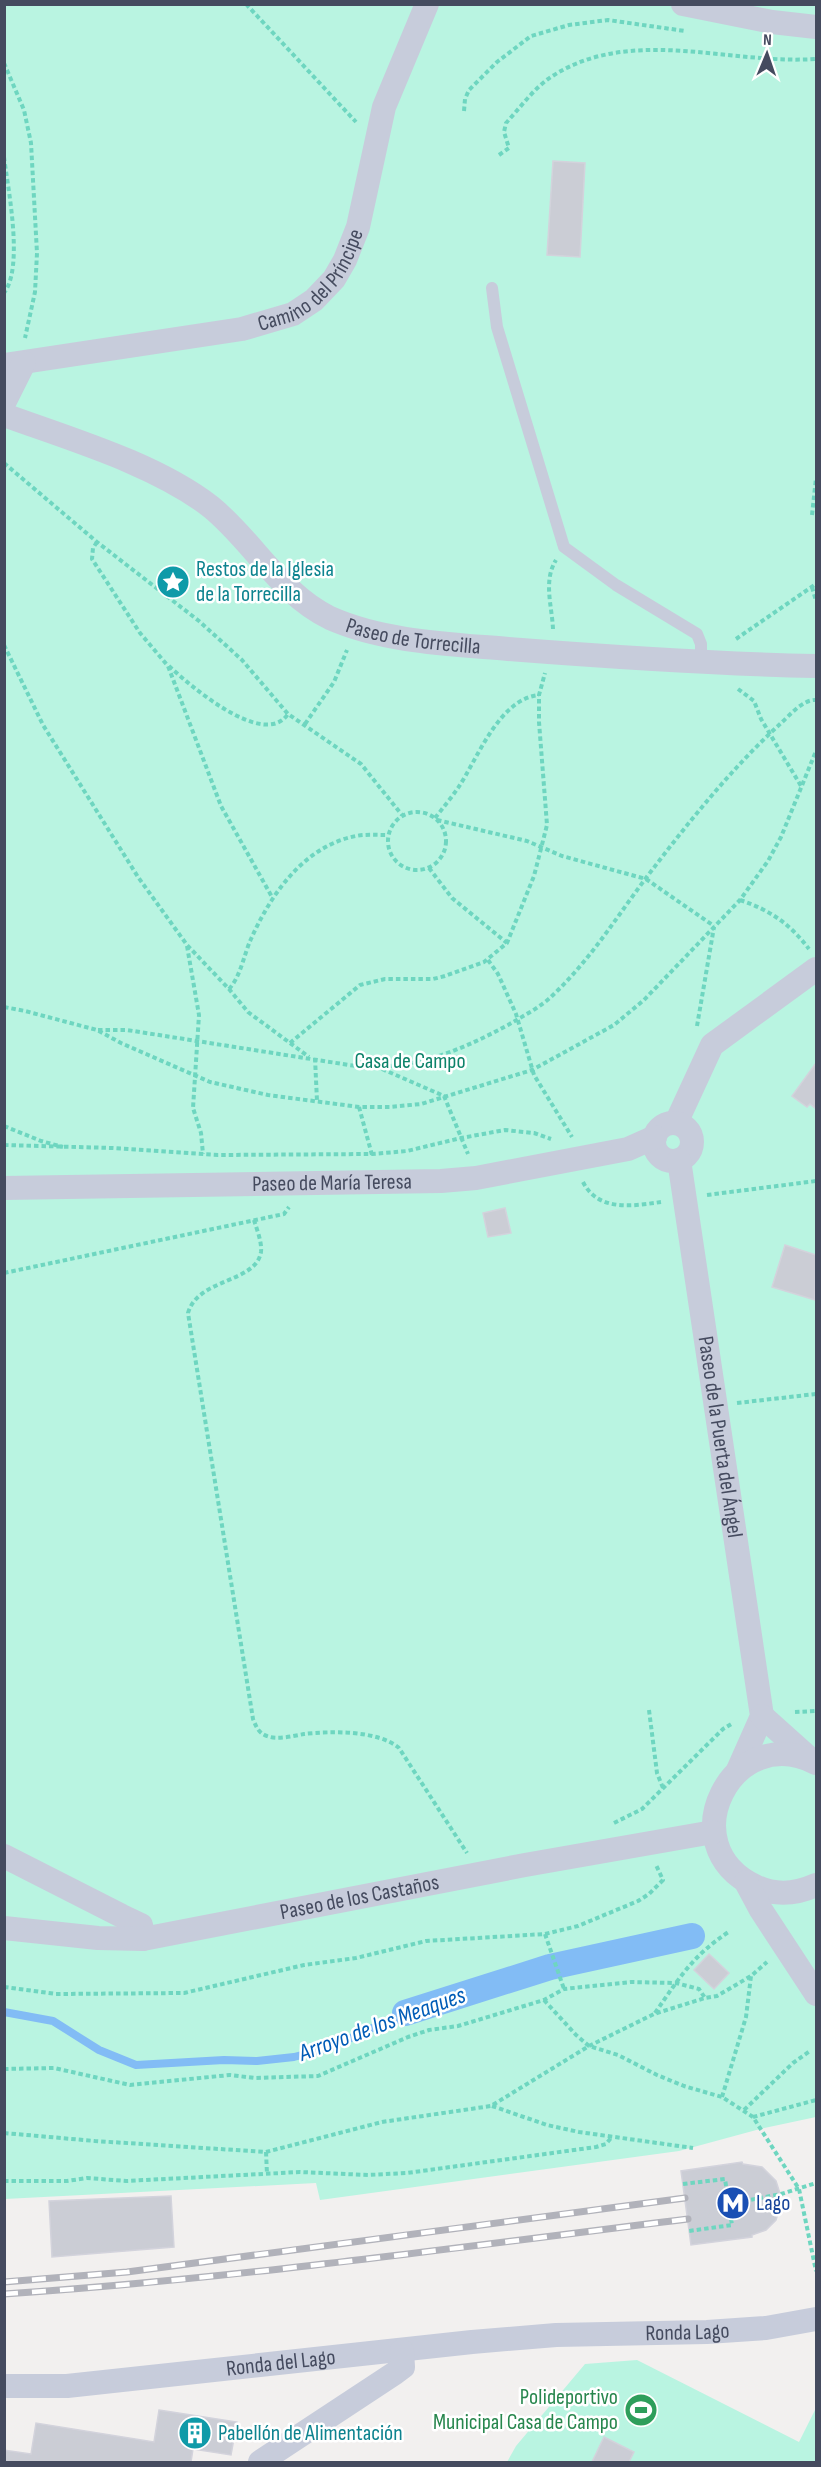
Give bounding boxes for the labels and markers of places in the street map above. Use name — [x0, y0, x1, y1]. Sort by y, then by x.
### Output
place label: Restos de la Iglesia de la Torrecilla — [196, 556, 334, 608]
place icon: Restos de la Iglesia de la Torrecilla — [155, 564, 191, 600]
metro station icon: Lago — [715, 2185, 751, 2221]
place label: Lago — [756, 2190, 790, 2217]
place label: Polideportivo Municipal Casa de Campo — [433, 2384, 618, 2436]
sports icon: Polideportivo Municipal Casa de Campo — [623, 2392, 659, 2428]
building icon: Pabellón de Alimentación — [177, 2415, 213, 2451]
place label: Pabellón de Alimentación — [218, 2420, 403, 2447]

